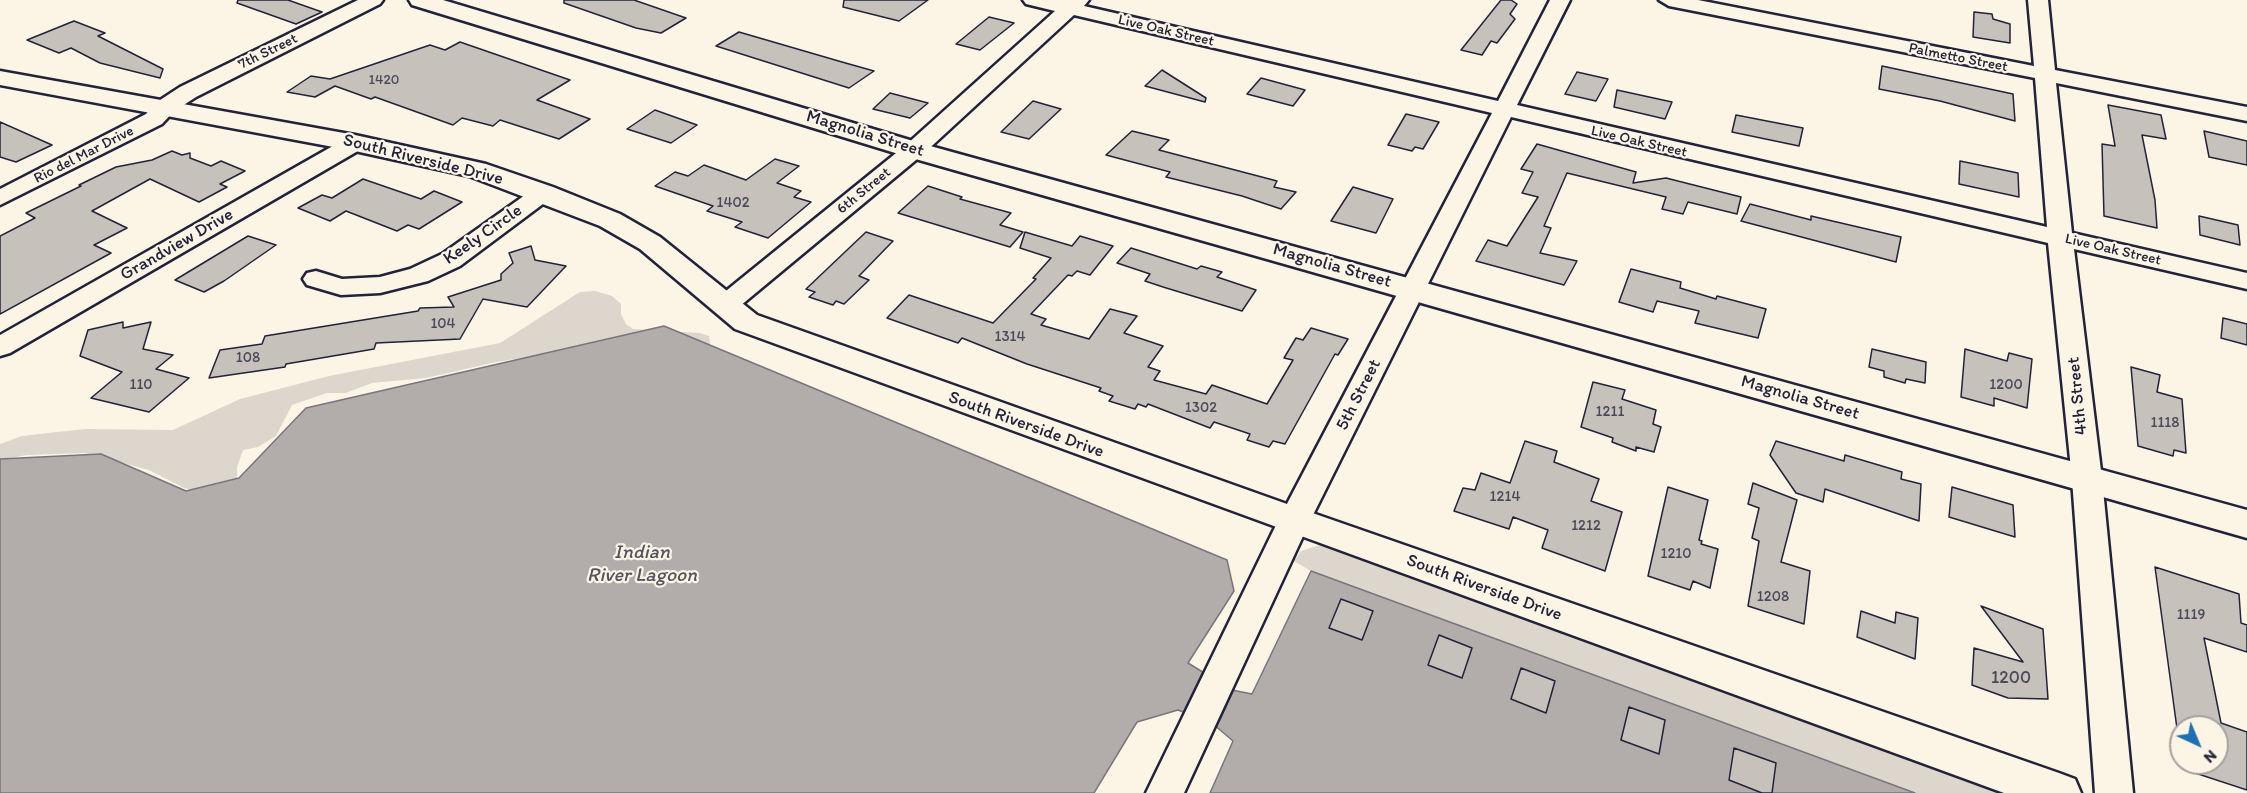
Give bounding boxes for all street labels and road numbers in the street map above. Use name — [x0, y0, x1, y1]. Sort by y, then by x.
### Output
street label: Live Oak Street — [1116, 11, 1216, 51]
street label: 7th Street — [235, 30, 301, 74]
street label: Palmetto Street — [1907, 40, 2009, 76]
street label: Magnolia Street — [803, 106, 927, 162]
street label: Rio del Mar Drive — [31, 122, 137, 188]
street label: Live Oak Street — [1589, 122, 1689, 162]
street label: South Riverside Drive — [341, 130, 505, 190]
street label: 6th Street — [833, 164, 895, 218]
street label: Keely Circle — [439, 200, 527, 270]
street label: Grandview Drive — [117, 204, 237, 286]
street label: Live Oak Street — [2063, 230, 2163, 270]
street label: Magnolia Street — [1270, 239, 1394, 293]
street label: 5th Street — [1332, 356, 1386, 434]
street label: 4th Street — [2063, 356, 2093, 436]
street label: Magnolia Street — [1738, 371, 1862, 425]
street label: South Riverside Drive — [945, 387, 1107, 463]
street label: South Riverside Drive — [1403, 550, 1565, 626]

